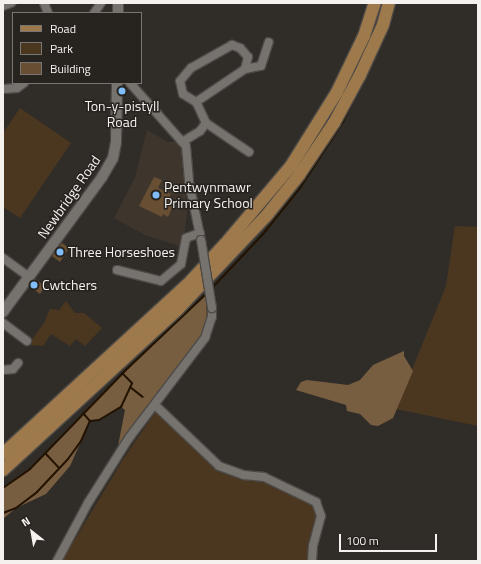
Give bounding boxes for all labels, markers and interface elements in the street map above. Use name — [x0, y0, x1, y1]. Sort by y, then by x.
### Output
legend — [12, 12, 142, 84]
text: Road — [50, 19, 76, 38]
text: Park — [50, 39, 73, 58]
text: Building — [50, 59, 91, 78]
marker: Ton-y-pistyll Road — [117, 86, 127, 96]
place label: Ton-y-pistyll Road — [85, 98, 159, 130]
street label: Newbridge Road — [34, 152, 104, 242]
place label: Pentwynmawr Primary School — [164, 179, 253, 212]
marker: Pentwynmawr Primary School — [151, 190, 161, 200]
place label: Three Horseshoes — [68, 244, 175, 260]
marker: Three Horseshoes — [55, 247, 65, 257]
place label: Cwtchers — [42, 277, 97, 293]
marker: Cwtchers — [29, 280, 39, 290]
north arrow — [12, 512, 52, 552]
text: N — [18, 513, 33, 531]
scale bar — [341, 526, 439, 552]
text: 100 m — [346, 531, 379, 550]

